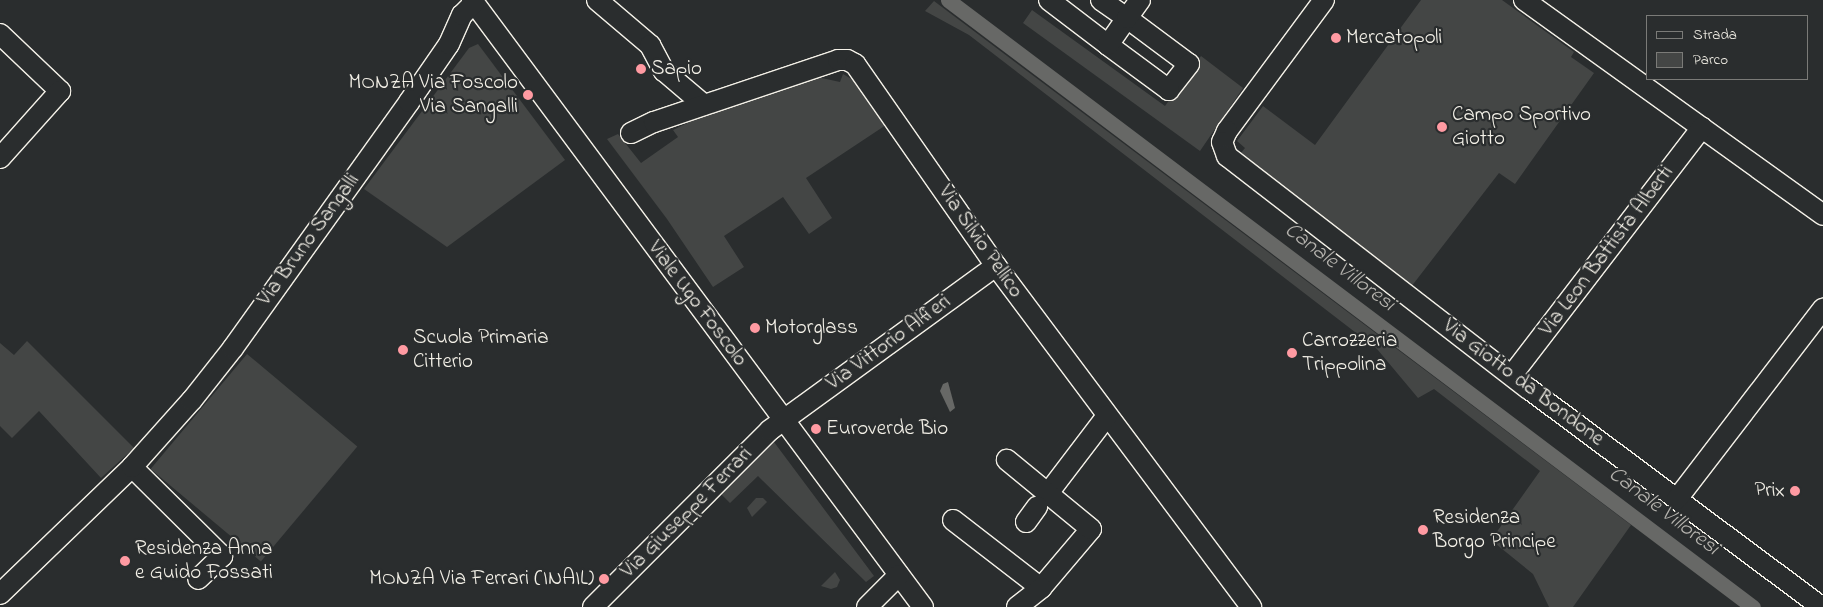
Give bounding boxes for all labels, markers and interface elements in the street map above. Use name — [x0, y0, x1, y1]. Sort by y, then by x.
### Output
legend — [1646, 15, 1808, 80]
text: Strada — [1693, 24, 1737, 46]
place label: Mercatopoli — [1346, 25, 1442, 51]
marker: Mercatopoli — [1330, 32, 1342, 44]
text: Parco — [1693, 49, 1728, 71]
place label: Sapio — [651, 56, 702, 82]
marker: Sapio — [635, 63, 647, 75]
place label: MONZA Via Foscolo Via Sangalli — [348, 70, 518, 120]
marker: MONZA Via Foscolo Via Sangalli — [522, 89, 534, 101]
place label: Campo Sportivo Giotto — [1452, 102, 1591, 152]
marker: Campo Sportivo Giotto — [1436, 121, 1448, 133]
street label: Via Leon Battista Alberti — [1535, 161, 1679, 341]
street label: Via Bruno Sangalli — [253, 169, 365, 311]
street label: Via Silvio Pellico — [932, 181, 1028, 303]
water label: Canale Villoresi — [1278, 218, 1400, 318]
street label: Viale Ugo Foscolo — [642, 236, 752, 372]
street label: Via Vittorio Alfieri — [822, 290, 956, 396]
street label: Via Giotto da Bondone — [1437, 314, 1609, 452]
place label: Motorglass — [765, 315, 858, 341]
marker: Motorglass — [749, 322, 761, 334]
place label: Scuola Primaria Citterio — [413, 325, 549, 375]
place label: Carrozzeria Trippolina — [1302, 328, 1397, 378]
marker: Scuola Primaria Citterio — [397, 344, 409, 356]
marker: Carrozzeria Trippolina — [1286, 347, 1298, 359]
place label: Euroverde Bio — [826, 416, 948, 442]
marker: Euroverde Bio — [810, 423, 822, 435]
street label: Via Giuseppe Ferrari — [616, 442, 758, 584]
water label: Canale Villoresi — [1602, 462, 1724, 562]
place label: Prix — [1754, 478, 1785, 504]
marker: Prix — [1789, 485, 1801, 497]
place label: Residenza Borgo Principe — [1433, 505, 1556, 555]
marker: Residenza Borgo Principe — [1417, 524, 1429, 536]
place label: Residenza Anna e Guido Fossati — [135, 536, 273, 586]
marker: Residenza Anna e Guido Fossati — [119, 555, 131, 567]
place label: MONZA Via Ferrari (INAIL) — [369, 566, 594, 592]
marker: MONZA Via Ferrari (INAIL) — [598, 573, 610, 585]

